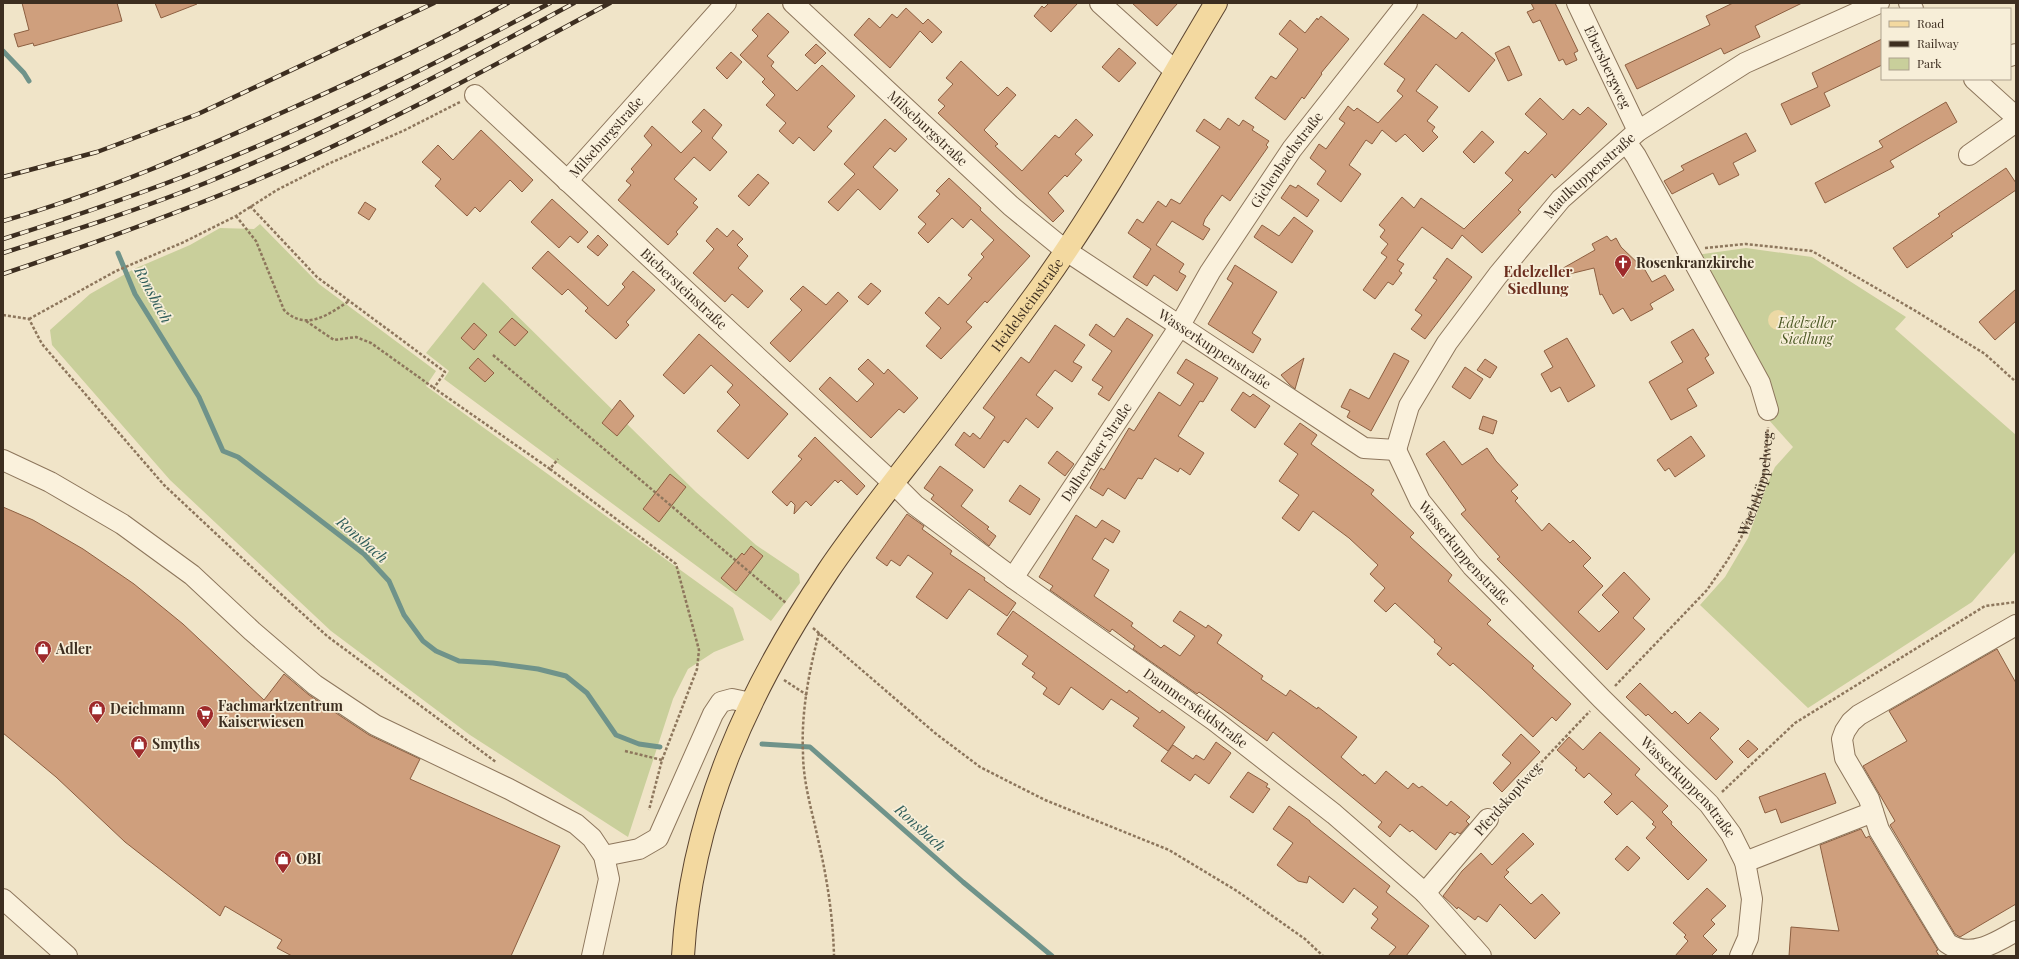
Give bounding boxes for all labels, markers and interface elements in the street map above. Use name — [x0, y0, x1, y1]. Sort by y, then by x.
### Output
legend — [1881, 8, 2011, 80]
text: Road — [1917, 15, 1944, 31]
street label: Ebersbergweg — [1580, 22, 1636, 112]
text: Railway — [1917, 35, 1959, 51]
text: Park — [1917, 55, 1942, 71]
street label: Milseburgstraße — [884, 86, 972, 170]
street label: Milseburgstraße — [565, 92, 647, 181]
street label: Gichenbachstraße — [1245, 107, 1327, 211]
street label: Maulkuppenstraße — [1539, 128, 1639, 222]
street label: Biebersteinstraße — [637, 244, 732, 333]
church icon: Rosenkranzkirche — [1613, 253, 1633, 278]
place label: Rosenkranzkirche — [1636, 253, 1754, 272]
street label: Heidelsteinstraße — [987, 254, 1067, 355]
district label: Edelzeller Siedlung — [1503, 261, 1573, 298]
water label: Ronsbach — [130, 262, 177, 326]
street label: Wasserkuppenstraße — [1154, 304, 1275, 393]
park label: Edelzeller Siedlung — [1777, 313, 1837, 348]
street label: Dalherdaer Straße — [1056, 399, 1136, 505]
street label: Wachtküppelweg — [1733, 430, 1777, 539]
street label: Wasserkuppenstraße — [1414, 496, 1515, 609]
water label: Ronsbach — [332, 511, 392, 567]
shop icon: Adler — [33, 639, 53, 664]
place label: Adler — [55, 639, 92, 658]
street label: Dammersfeldstraße — [1140, 663, 1252, 752]
place label: Fachmarktzentrum Kaiserwiesen — [218, 696, 343, 731]
shop icon: Deichmann — [87, 699, 107, 724]
place label: Deichmann — [110, 699, 185, 718]
supermarket icon: Fachmarktzentrum Kaiserwiesen — [195, 704, 215, 729]
street label: Wasserkuppenstraße — [1636, 731, 1740, 841]
shop icon: Smyths — [129, 734, 149, 759]
place label: Smyths — [152, 734, 200, 753]
street label: Pferdskopfweg — [1470, 757, 1546, 839]
water label: Ronsbach — [890, 799, 950, 855]
shop icon: OBI — [273, 849, 293, 874]
place label: OBI — [296, 849, 322, 868]

